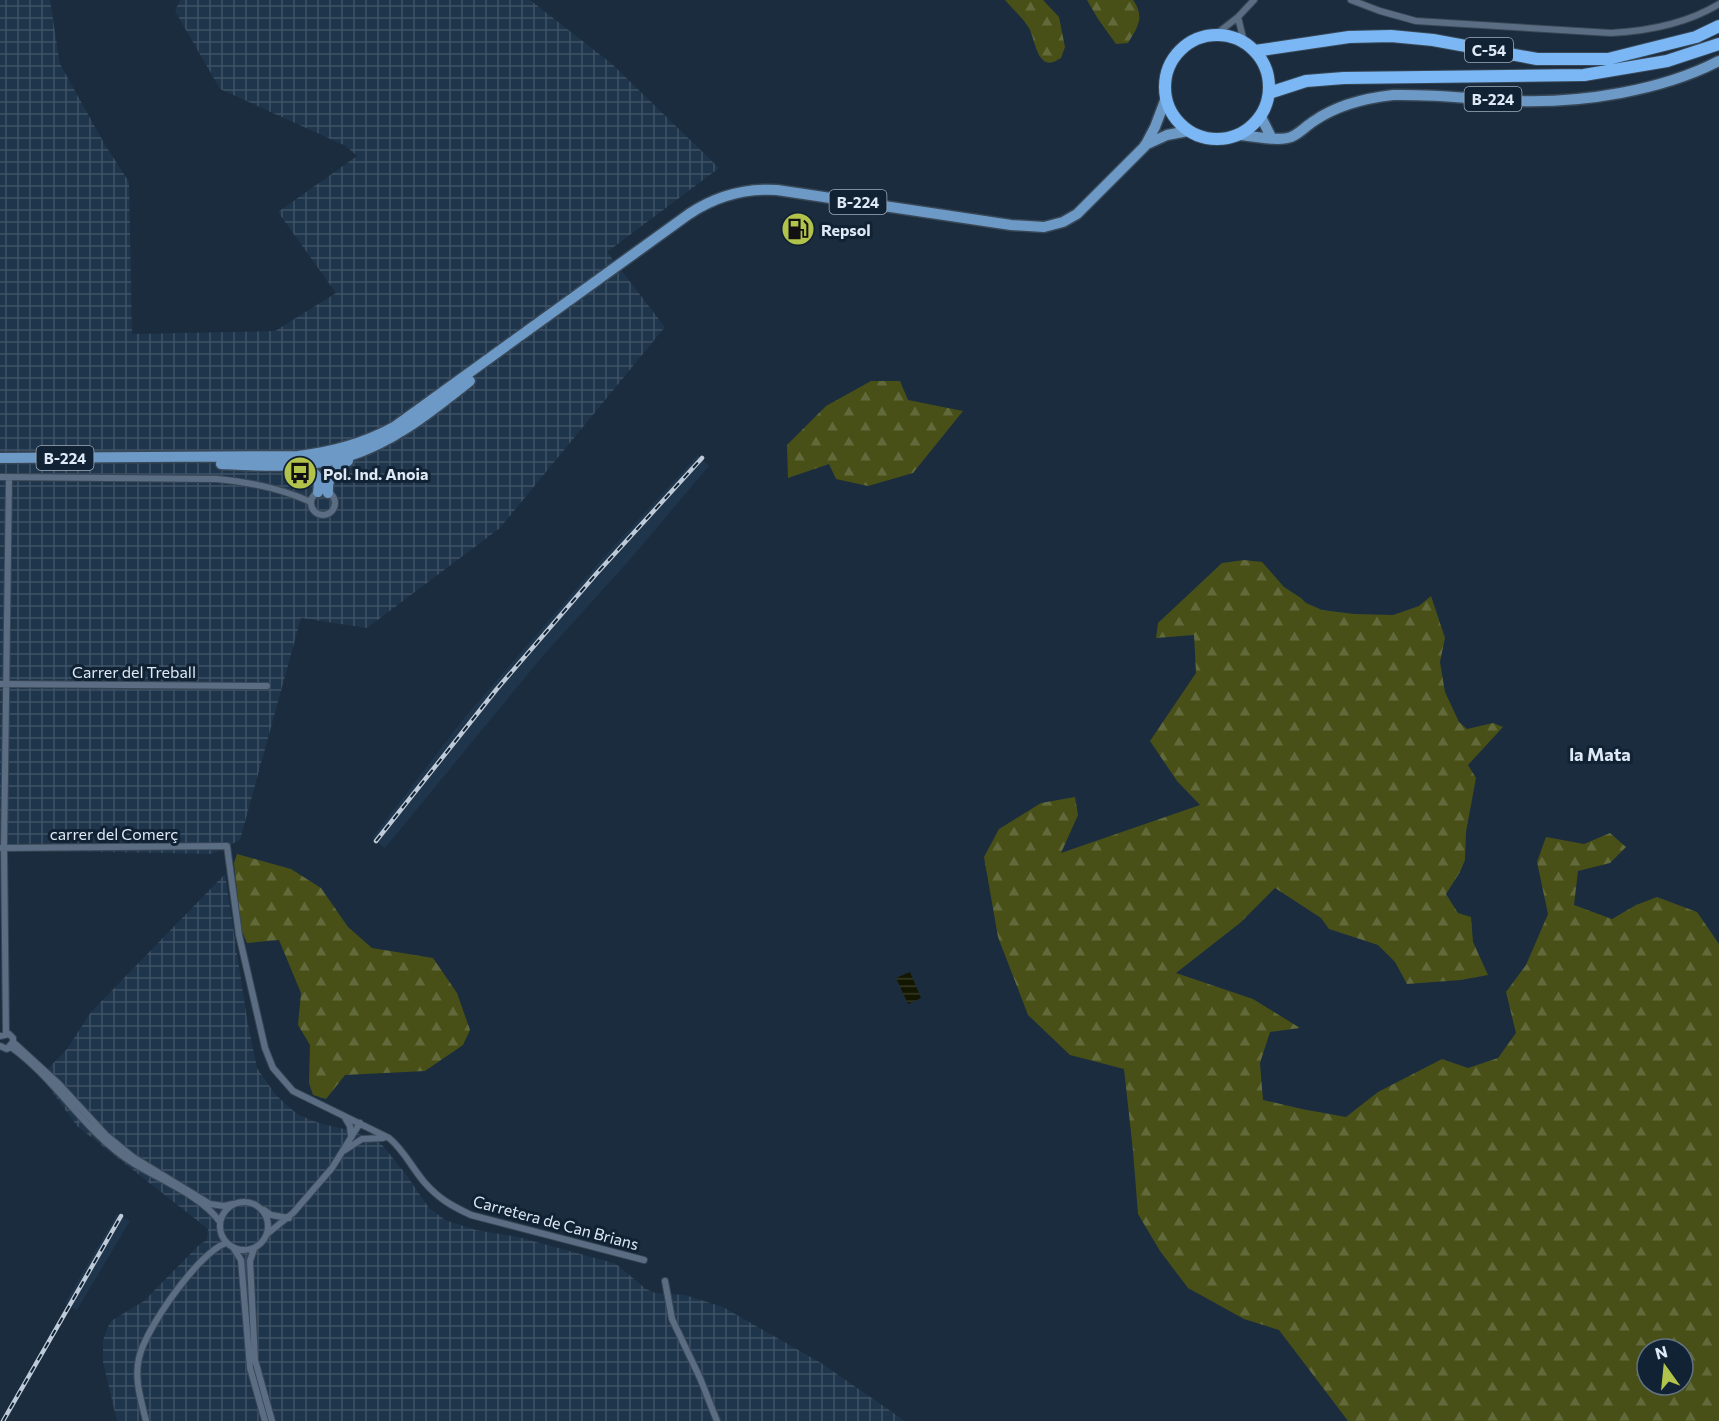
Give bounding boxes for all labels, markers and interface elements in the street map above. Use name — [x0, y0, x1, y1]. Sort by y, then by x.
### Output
road number: C-54 — [1465, 38, 1513, 62]
road number: B-224 — [1464, 87, 1522, 111]
road number: B-224 — [830, 190, 886, 214]
fuel station icon: Repsol — [780, 211, 816, 247]
place label: Repsol — [821, 220, 871, 239]
road number: B-224 — [36, 446, 94, 470]
bus stop icon: Pol. Ind. Anoia — [282, 455, 318, 491]
place label: Pol. Ind. Anoia — [323, 464, 429, 483]
street label: Carrer del Treball — [72, 662, 196, 681]
district label: la Mata — [1569, 743, 1631, 765]
street label: carrer del Comerç — [50, 824, 178, 843]
street label: Carretera de Can Brians — [471, 1191, 641, 1253]
north arrow — [1635, 1337, 1695, 1397]
text: N — [1653, 1341, 1669, 1363]

